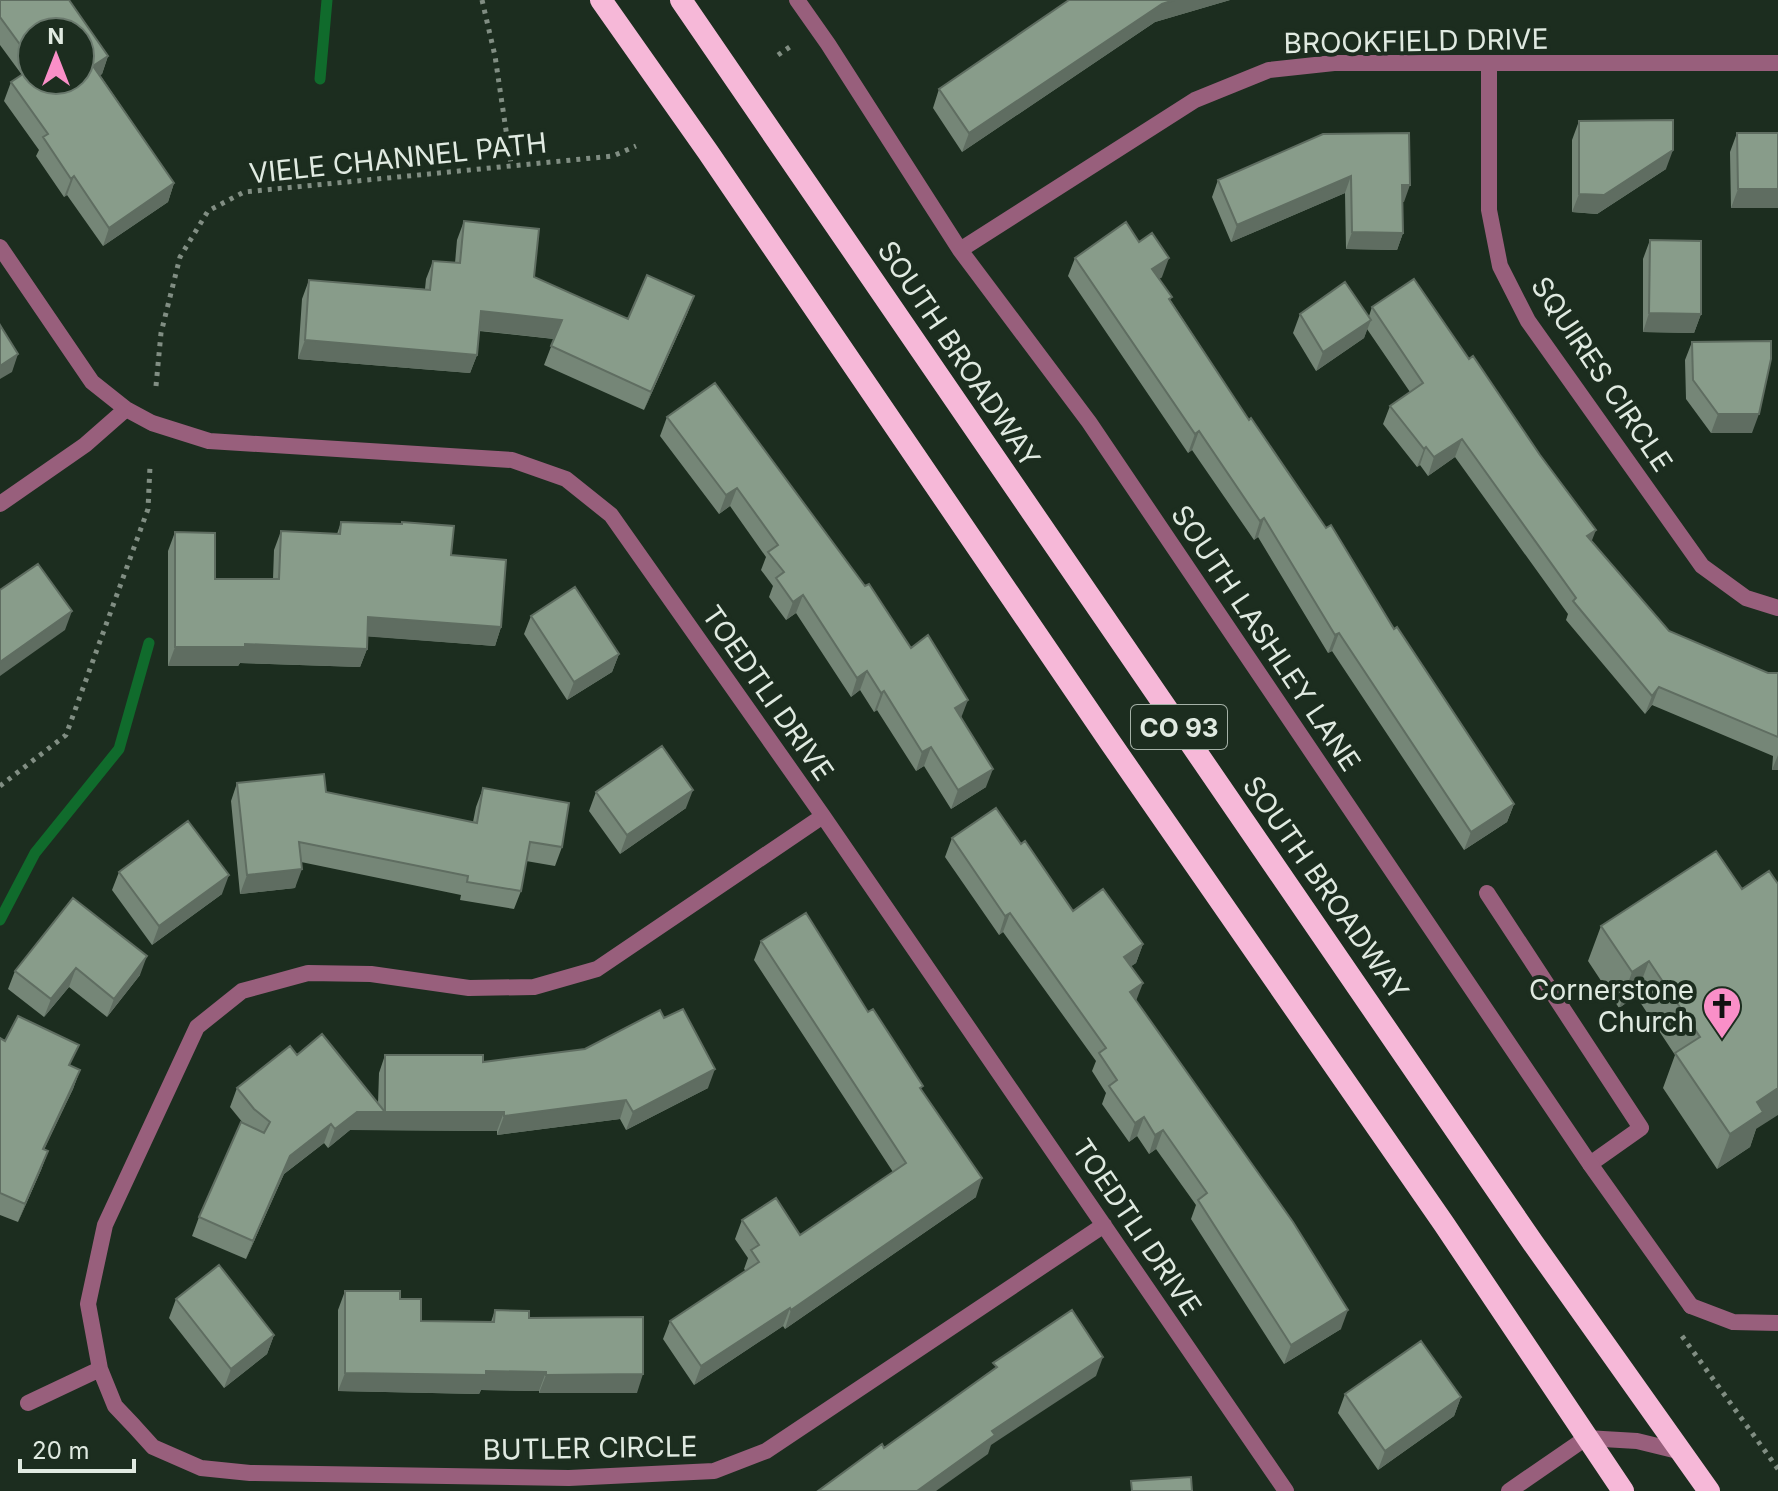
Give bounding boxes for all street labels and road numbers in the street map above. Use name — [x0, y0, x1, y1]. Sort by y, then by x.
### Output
street label: BROOKFIELD DRIVE — [1283, 22, 1549, 60]
street label: VIELE CHANNEL PATH — [247, 125, 549, 191]
street label: SOUTH BROADWAY — [871, 234, 1047, 474]
street label: SQUIRES CIRCLE — [1524, 270, 1680, 478]
street label: SOUTH LASHLEY LANE — [1164, 499, 1368, 777]
street label: TOEDTLI DRIVE — [695, 599, 841, 787]
road number: CO 93 — [1131, 705, 1227, 749]
street label: SOUTH BROADWAY — [1236, 769, 1416, 1007]
street label: TOEDTLI DRIVE — [1065, 1132, 1209, 1322]
street label: BUTLER CIRCLE — [482, 1429, 698, 1467]

